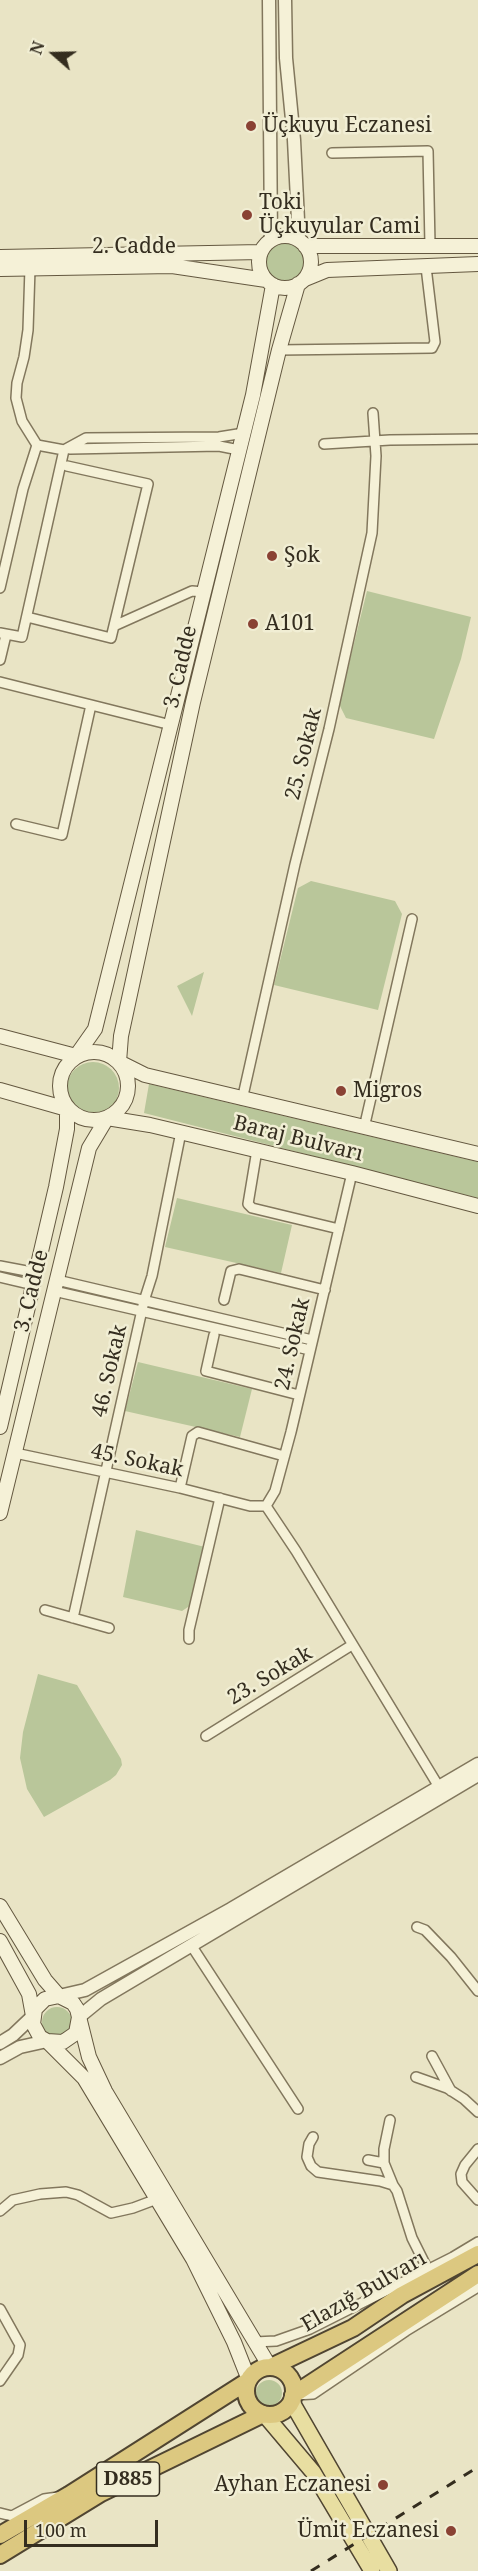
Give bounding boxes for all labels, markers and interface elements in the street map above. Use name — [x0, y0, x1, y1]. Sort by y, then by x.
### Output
north arrow — [24, 24, 84, 84]
text: N — [25, 38, 50, 58]
place label: Üçkuyu Eczanesi — [263, 113, 432, 139]
marker: Üçkuyu Eczanesi — [244, 119, 258, 133]
place label: Toki Üçkuyular Cami — [259, 190, 420, 240]
marker: Toki Üçkuyular Cami — [240, 208, 254, 222]
street label: 2. Cadde — [92, 234, 176, 260]
place label: Şok — [284, 543, 320, 569]
marker: Şok — [265, 549, 279, 563]
place label: A101 — [265, 611, 315, 637]
marker: A101 — [246, 617, 260, 631]
street label: 3. Cadde — [159, 623, 203, 711]
street label: 25. Sokak — [280, 705, 328, 803]
place label: Migros — [353, 1078, 422, 1104]
marker: Migros — [334, 1084, 348, 1098]
street label: Baraj Bulvarı — [231, 1111, 365, 1167]
street label: 3. Cadde — [10, 1247, 54, 1335]
street label: 24. Sokak — [270, 1295, 316, 1393]
street label: 46. Sokak — [87, 1322, 133, 1420]
street label: 45. Sokak — [88, 1439, 186, 1483]
street label: 23. Sokak — [223, 1641, 317, 1711]
street label: Elazığ Bulvarı — [297, 2246, 431, 2338]
road number: D885 — [96, 2462, 160, 2496]
place label: Ayhan Eczanesi — [214, 2472, 371, 2498]
marker: Ayhan Eczanesi — [376, 2478, 390, 2492]
scale bar — [27, 2508, 160, 2546]
text: 100 m — [35, 2518, 87, 2542]
place label: Ümit Eczanesi — [298, 2518, 439, 2544]
marker: Ümit Eczanesi — [444, 2524, 458, 2538]

